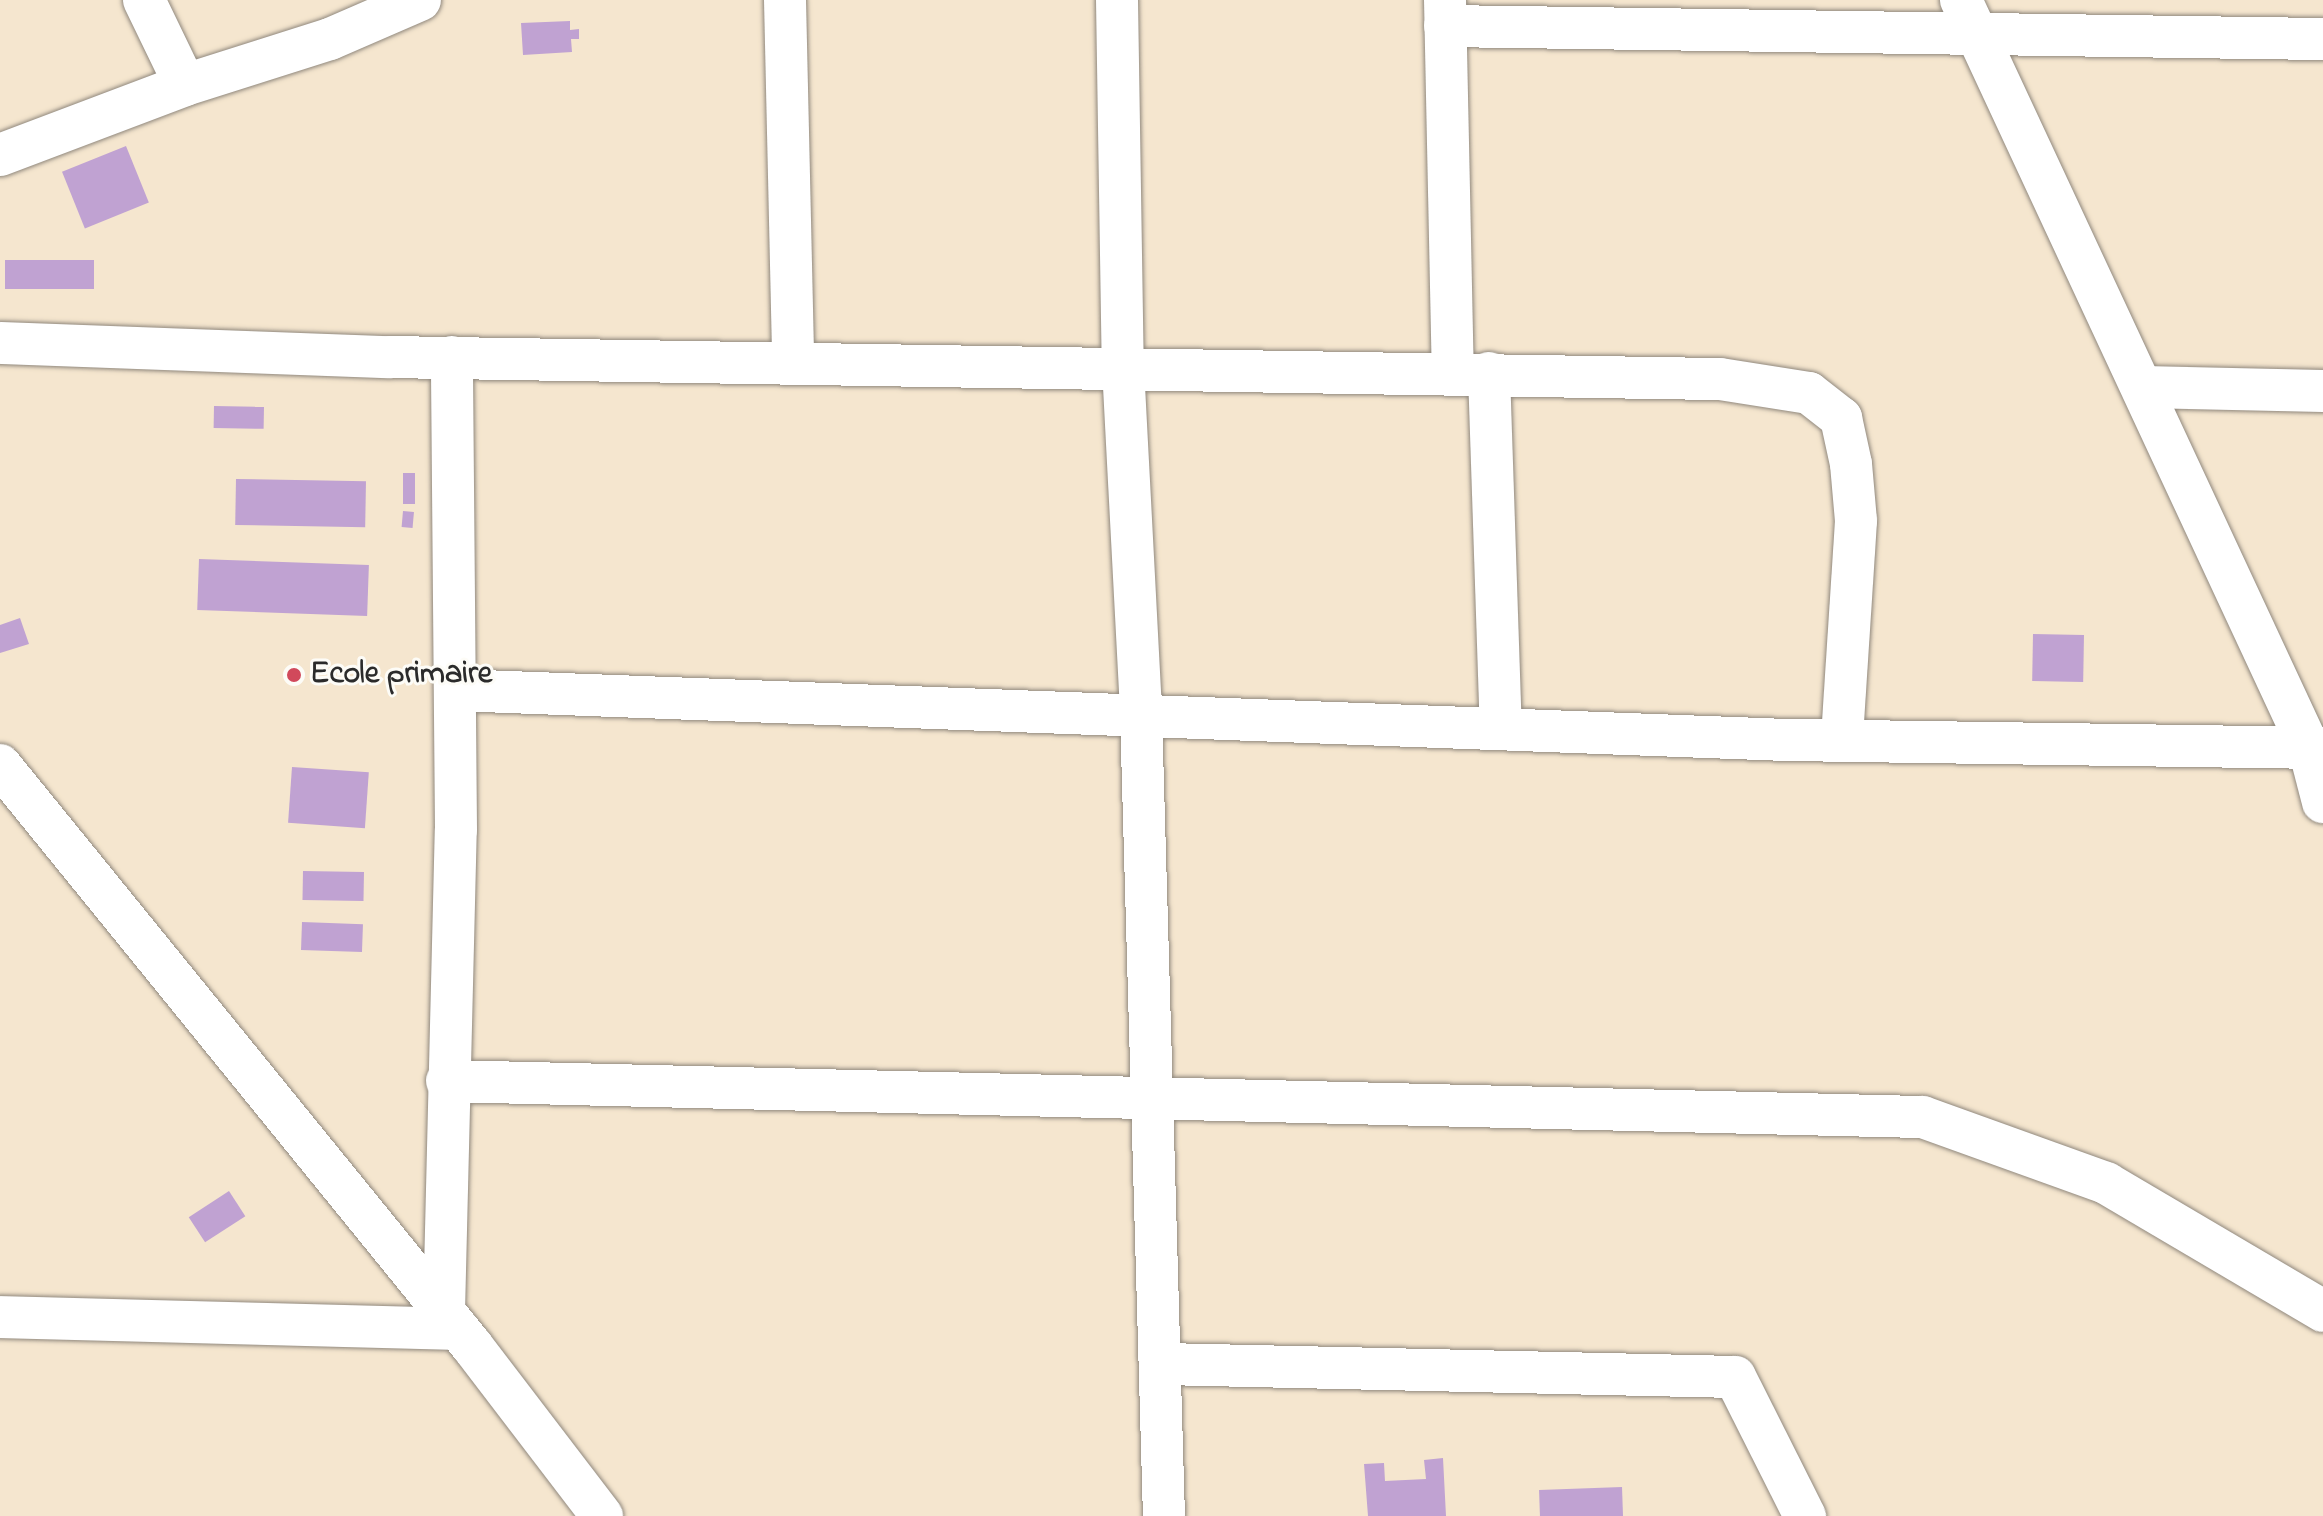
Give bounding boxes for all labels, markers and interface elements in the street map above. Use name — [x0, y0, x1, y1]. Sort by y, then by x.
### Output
place label: Ecole primaire — [310, 656, 492, 694]
marker: Ecole primaire — [285, 666, 303, 684]

